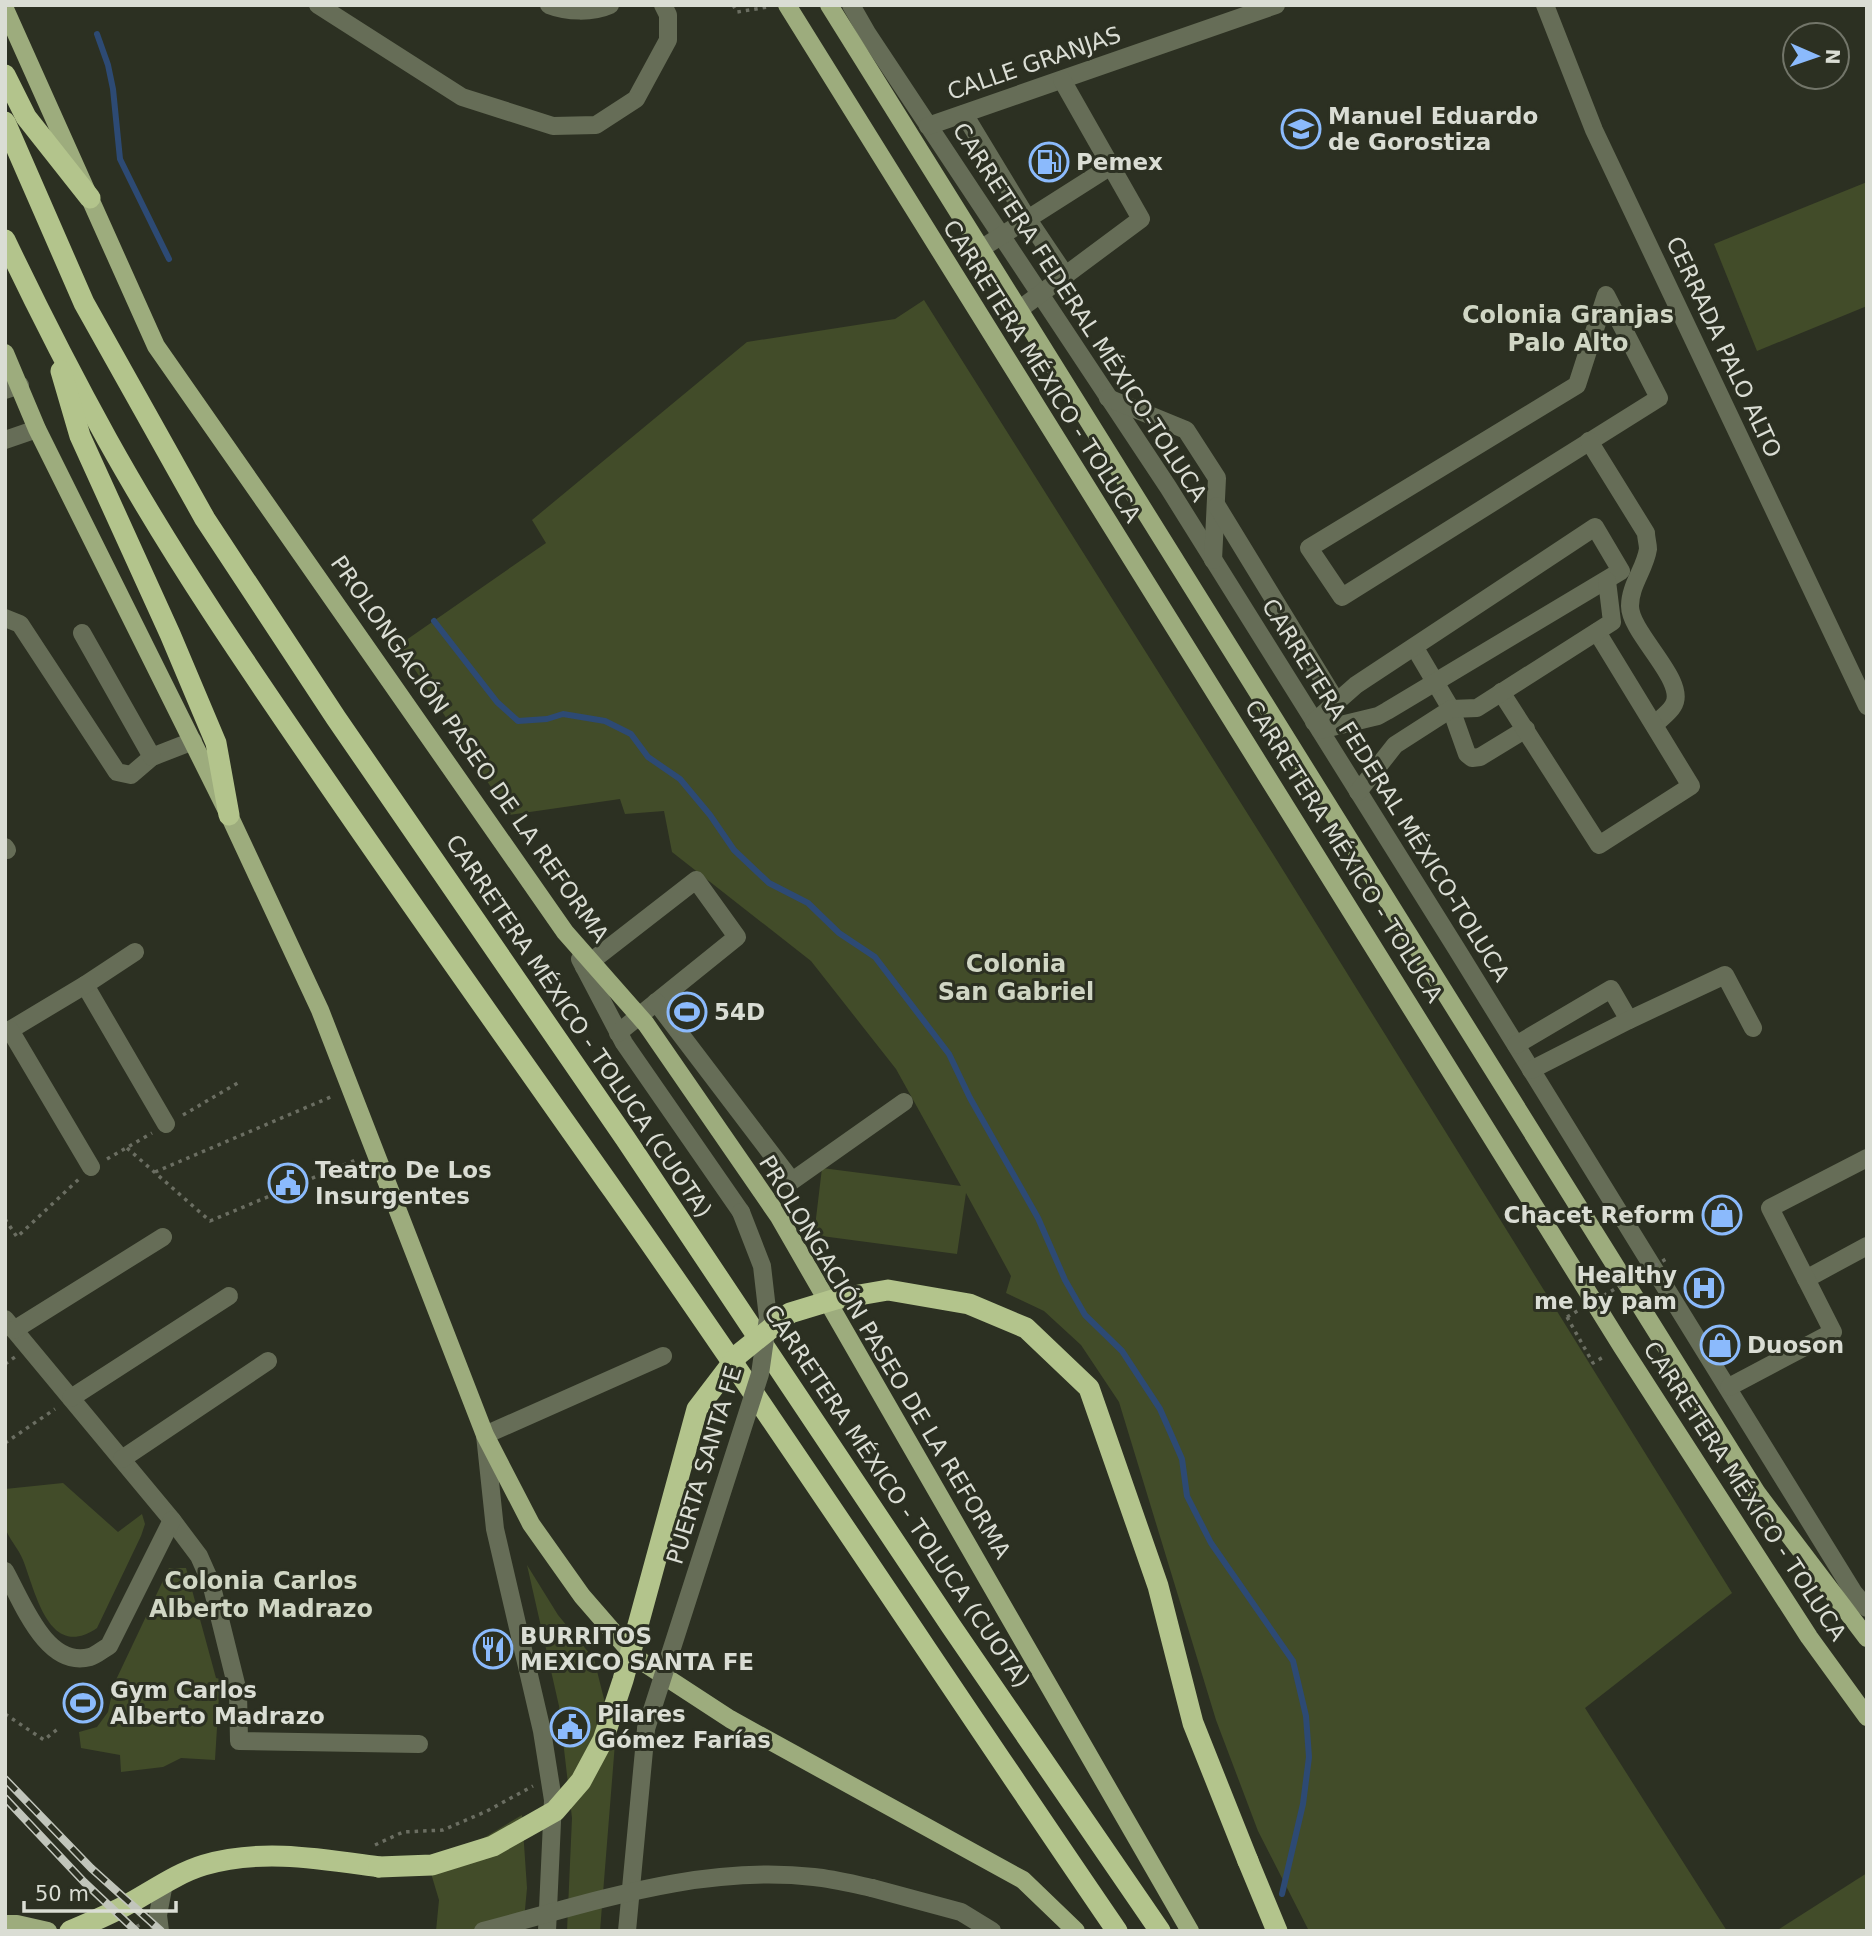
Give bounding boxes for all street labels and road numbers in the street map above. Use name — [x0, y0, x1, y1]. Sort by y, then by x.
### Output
street label: CALLE GRANJAS — [944, 21, 1124, 105]
street label: CARRETERA FEDERAL MÉXICO-TOLUCA — [948, 117, 1213, 506]
street label: CARRETERA MÉXICO - TOLUCA — [938, 215, 1147, 527]
street label: CERRADA PALO ALTO — [1661, 232, 1787, 462]
street label: PROLONGACIÓN PASEO DE LA REFORMA — [326, 550, 615, 947]
street label: CARRETERA FEDERAL MÉXICO-TOLUCA — [1257, 593, 1516, 986]
street label: CARRETERA MÉXICO - TOLUCA — [1240, 695, 1449, 1007]
street label: CARRETERA MÉXICO - TOLUCA (CUOTA) — [441, 829, 718, 1222]
street label: PROLONGACIÓN PASEO DE LA REFORMA — [754, 1150, 1017, 1564]
street label: CARRETERA MÉXICO - TOLUCA (CUOTA) — [759, 1299, 1036, 1692]
street label: CARRETERA MÉXICO - TOLUCA — [1638, 1336, 1853, 1646]
street label: PUERTA SANTA FE — [661, 1363, 747, 1567]

